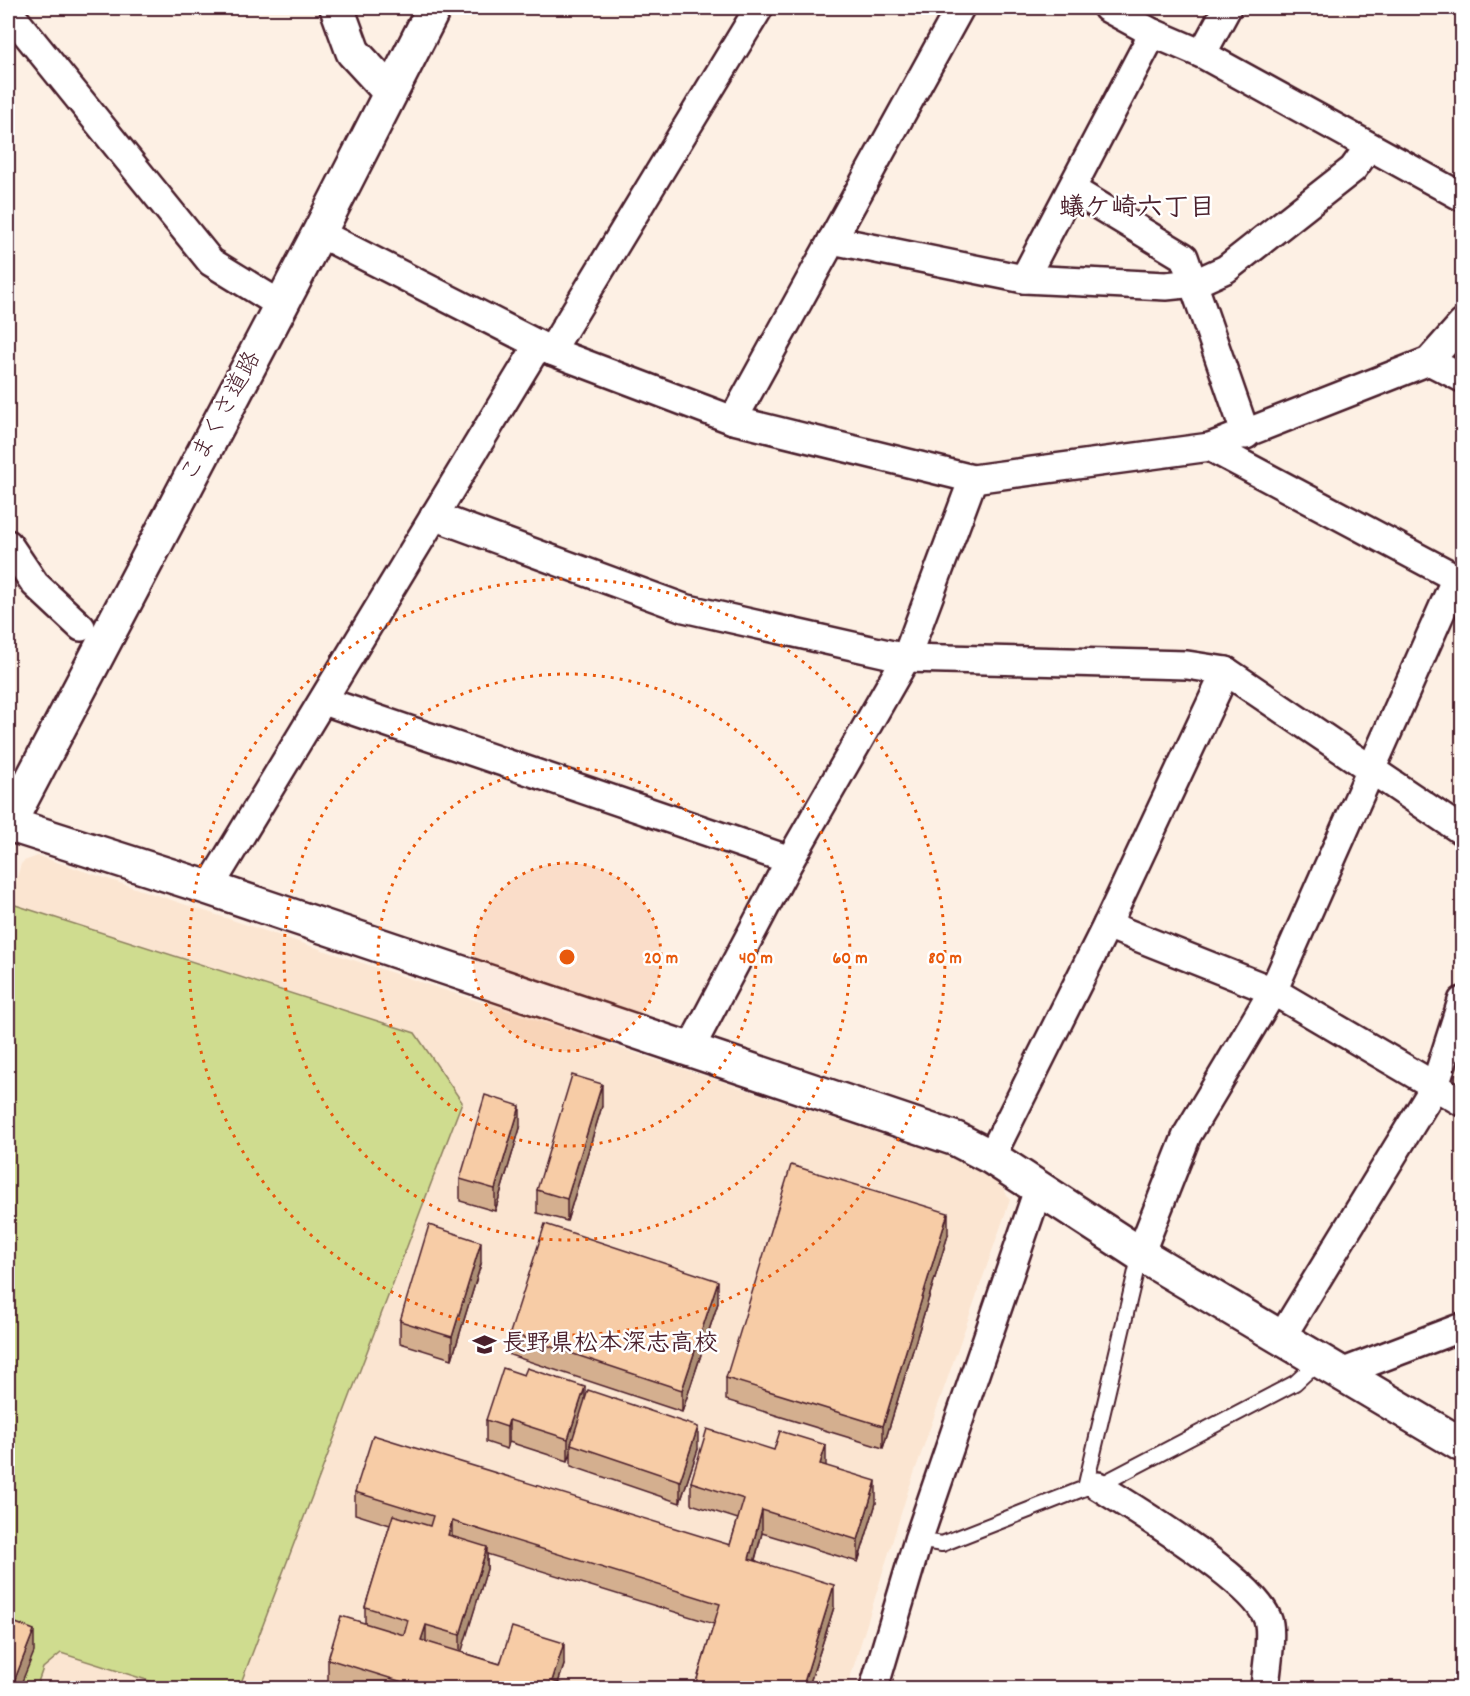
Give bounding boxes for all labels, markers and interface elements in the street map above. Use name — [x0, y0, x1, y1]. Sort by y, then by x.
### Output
district label: 蟻ケ崎六丁目 — [1059, 191, 1215, 228]
street label: こまくさ道路 — [173, 345, 271, 489]
centre of rings — [557, 947, 577, 967]
text: 20 m — [644, 947, 678, 972]
text: 40 m — [739, 947, 773, 972]
text: 60 m — [832, 947, 868, 972]
text: 80 m — [928, 947, 962, 972]
place label: 長野県松本深志高校 — [502, 1328, 718, 1362]
school or university icon: 長野県松本深志高校 — [471, 1332, 497, 1358]

